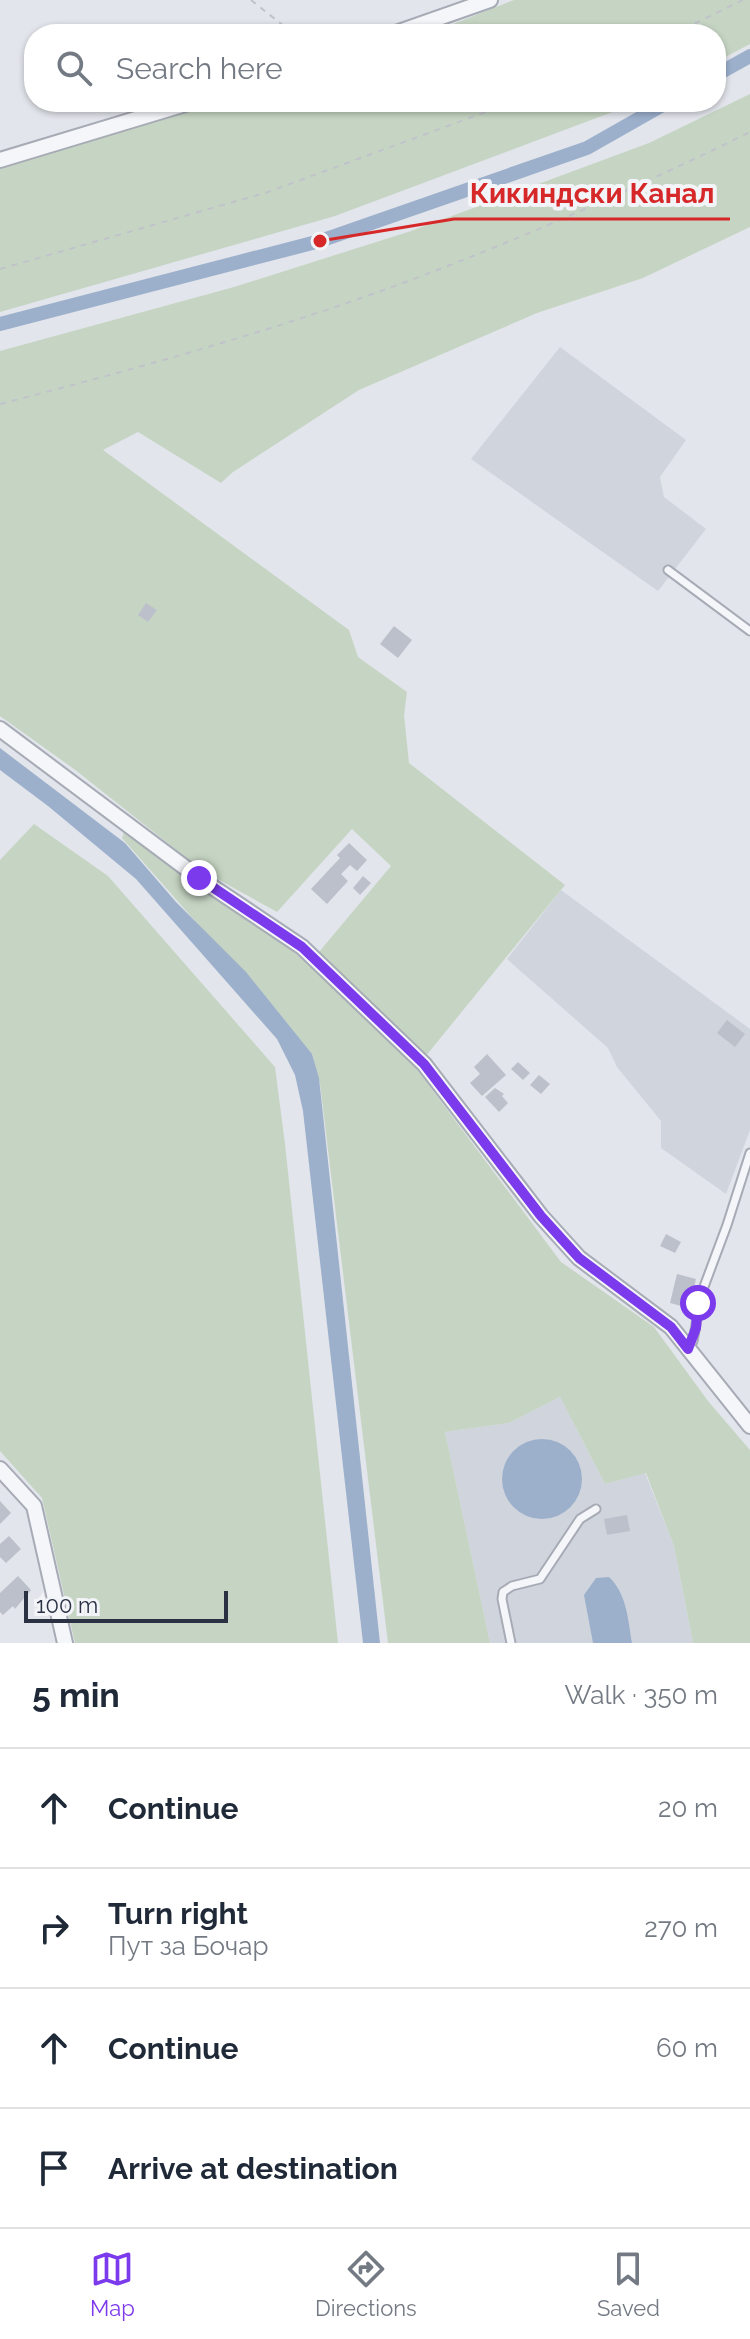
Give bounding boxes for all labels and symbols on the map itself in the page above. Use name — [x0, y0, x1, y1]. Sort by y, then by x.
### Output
callout: Кикиндски Канал — [454, 167, 730, 219]
text: Кикиндски Канал — [470, 177, 714, 210]
route end — [181, 860, 217, 896]
route start — [680, 1285, 716, 1321]
scale bar — [24, 1587, 228, 1623]

